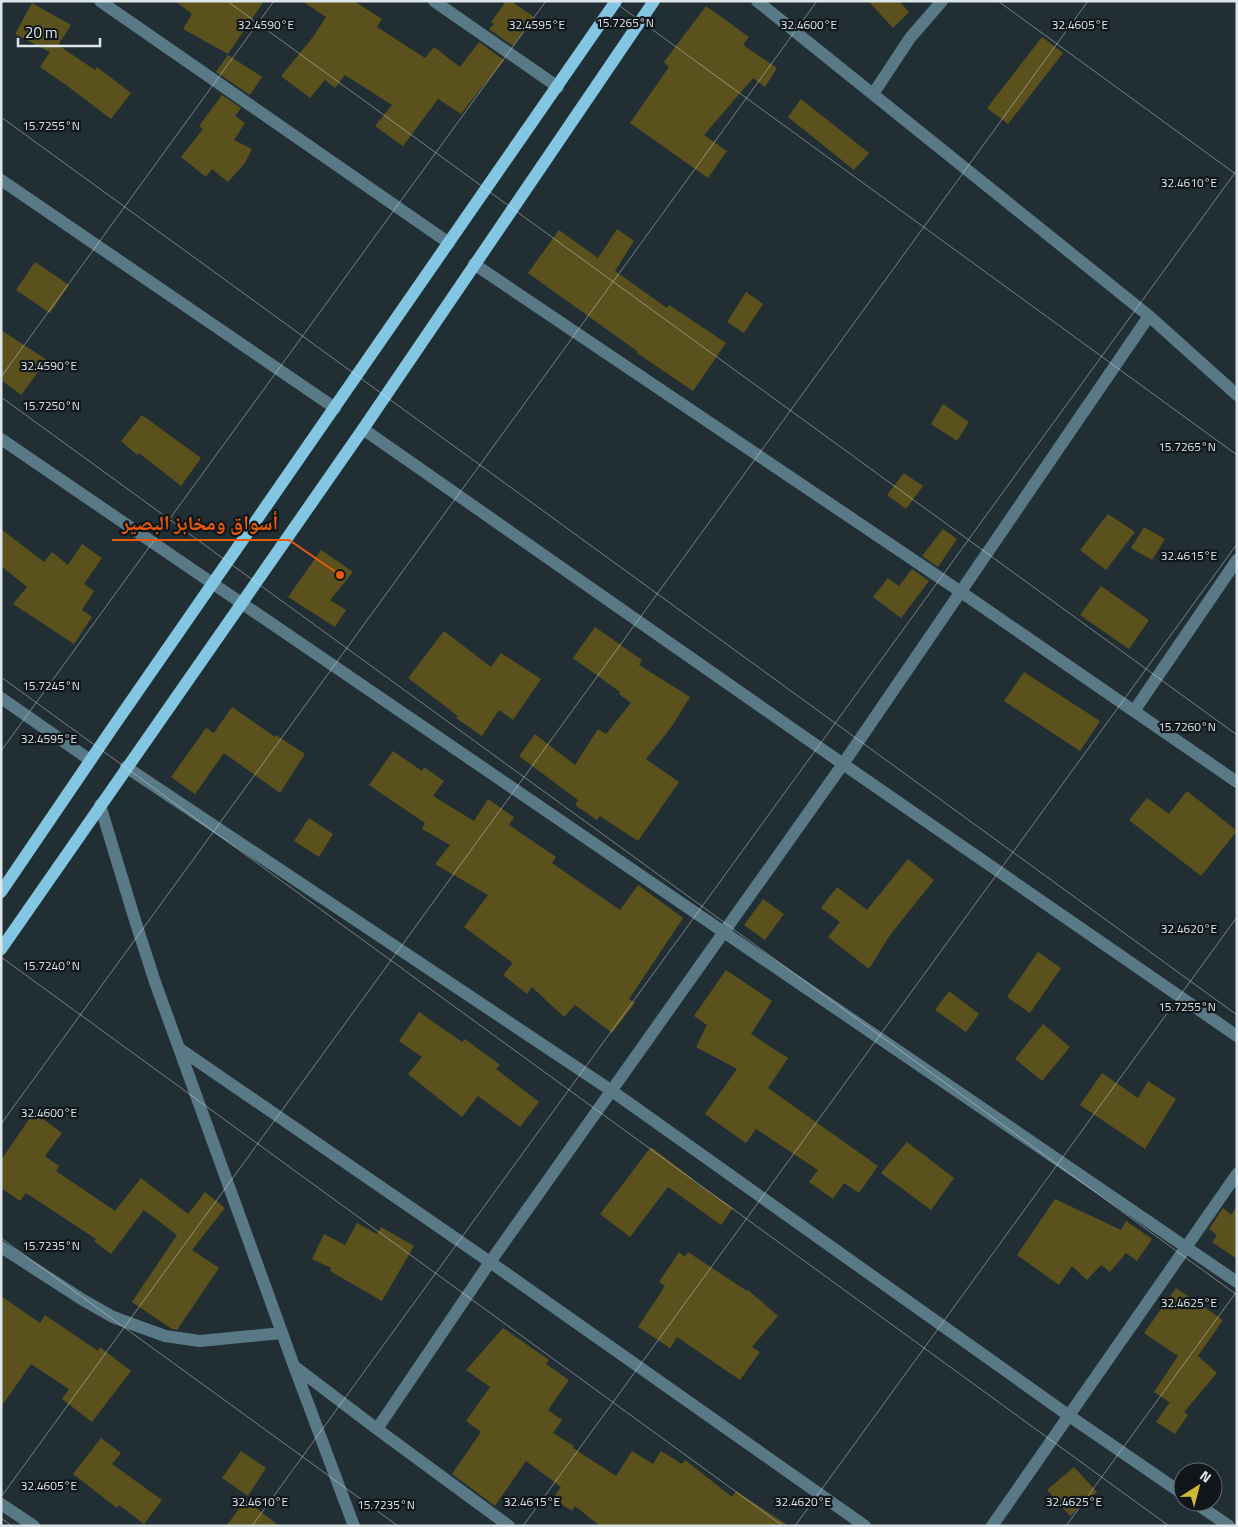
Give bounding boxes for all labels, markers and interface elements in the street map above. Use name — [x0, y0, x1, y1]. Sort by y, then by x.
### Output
text: 15.7265°N — [596, 13, 654, 32]
scale bar — [18, 15, 100, 47]
text: 32.4590°E — [238, 15, 294, 34]
text: 32.4595°E — [509, 15, 565, 34]
text: 32.4600°E — [781, 15, 837, 34]
text: 32.4605°E — [1052, 15, 1108, 34]
text: 20 m — [25, 21, 58, 44]
text: 15.7255°N — [22, 116, 80, 135]
text: 32.4610°E — [1161, 173, 1217, 192]
text: 32.4590°E — [21, 356, 77, 375]
text: 15.7250°N — [22, 396, 80, 415]
text: 15.7265°N — [1158, 437, 1216, 456]
callout: أسواق ومخابز البصير — [112, 505, 289, 540]
text: أسواق ومخابز البصير — [121, 507, 278, 538]
text: 32.4615°E — [1161, 546, 1217, 565]
text: 15.7245°N — [22, 676, 80, 695]
text: 15.7260°N — [1158, 717, 1216, 736]
text: 32.4595°E — [21, 729, 77, 748]
text: 32.4620°E — [1161, 919, 1217, 938]
text: 15.7240°N — [22, 956, 80, 975]
text: 15.7255°N — [1158, 997, 1216, 1016]
text: 32.4600°E — [21, 1103, 77, 1122]
text: 15.7235°N — [22, 1236, 80, 1255]
text: 32.4625°E — [1161, 1293, 1217, 1312]
north arrow — [1173, 1462, 1223, 1512]
text: N — [1196, 1465, 1216, 1487]
text: 32.4605°E — [21, 1476, 77, 1495]
text: 32.4610°E — [232, 1492, 288, 1511]
text: 32.4615°E — [504, 1492, 560, 1511]
text: 32.4620°E — [775, 1492, 831, 1511]
text: 32.4625°E — [1046, 1492, 1102, 1511]
text: 15.7235°N — [357, 1495, 415, 1514]

